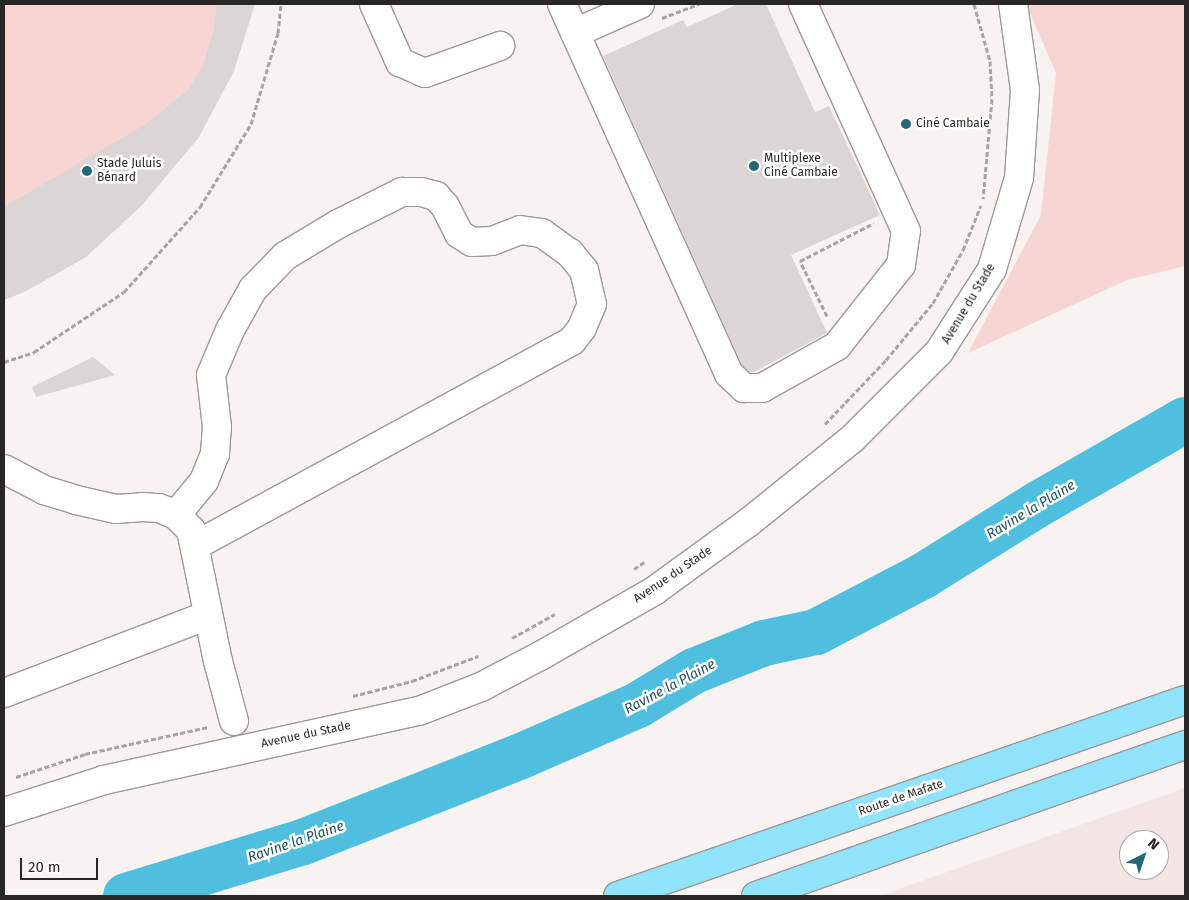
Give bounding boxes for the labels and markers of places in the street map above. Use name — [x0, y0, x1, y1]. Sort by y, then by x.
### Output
place label: Ciné Cambaie — [916, 117, 990, 131]
marker: Ciné Cambaie — [900, 118, 912, 130]
place label: Multiplexe Ciné Cambaie — [764, 152, 838, 180]
place label: Stade Juluis Bénard — [97, 157, 161, 185]
marker: Multiplexe Ciné Cambaie — [748, 160, 760, 172]
marker: Stade Juluis Bénard — [81, 165, 93, 177]

